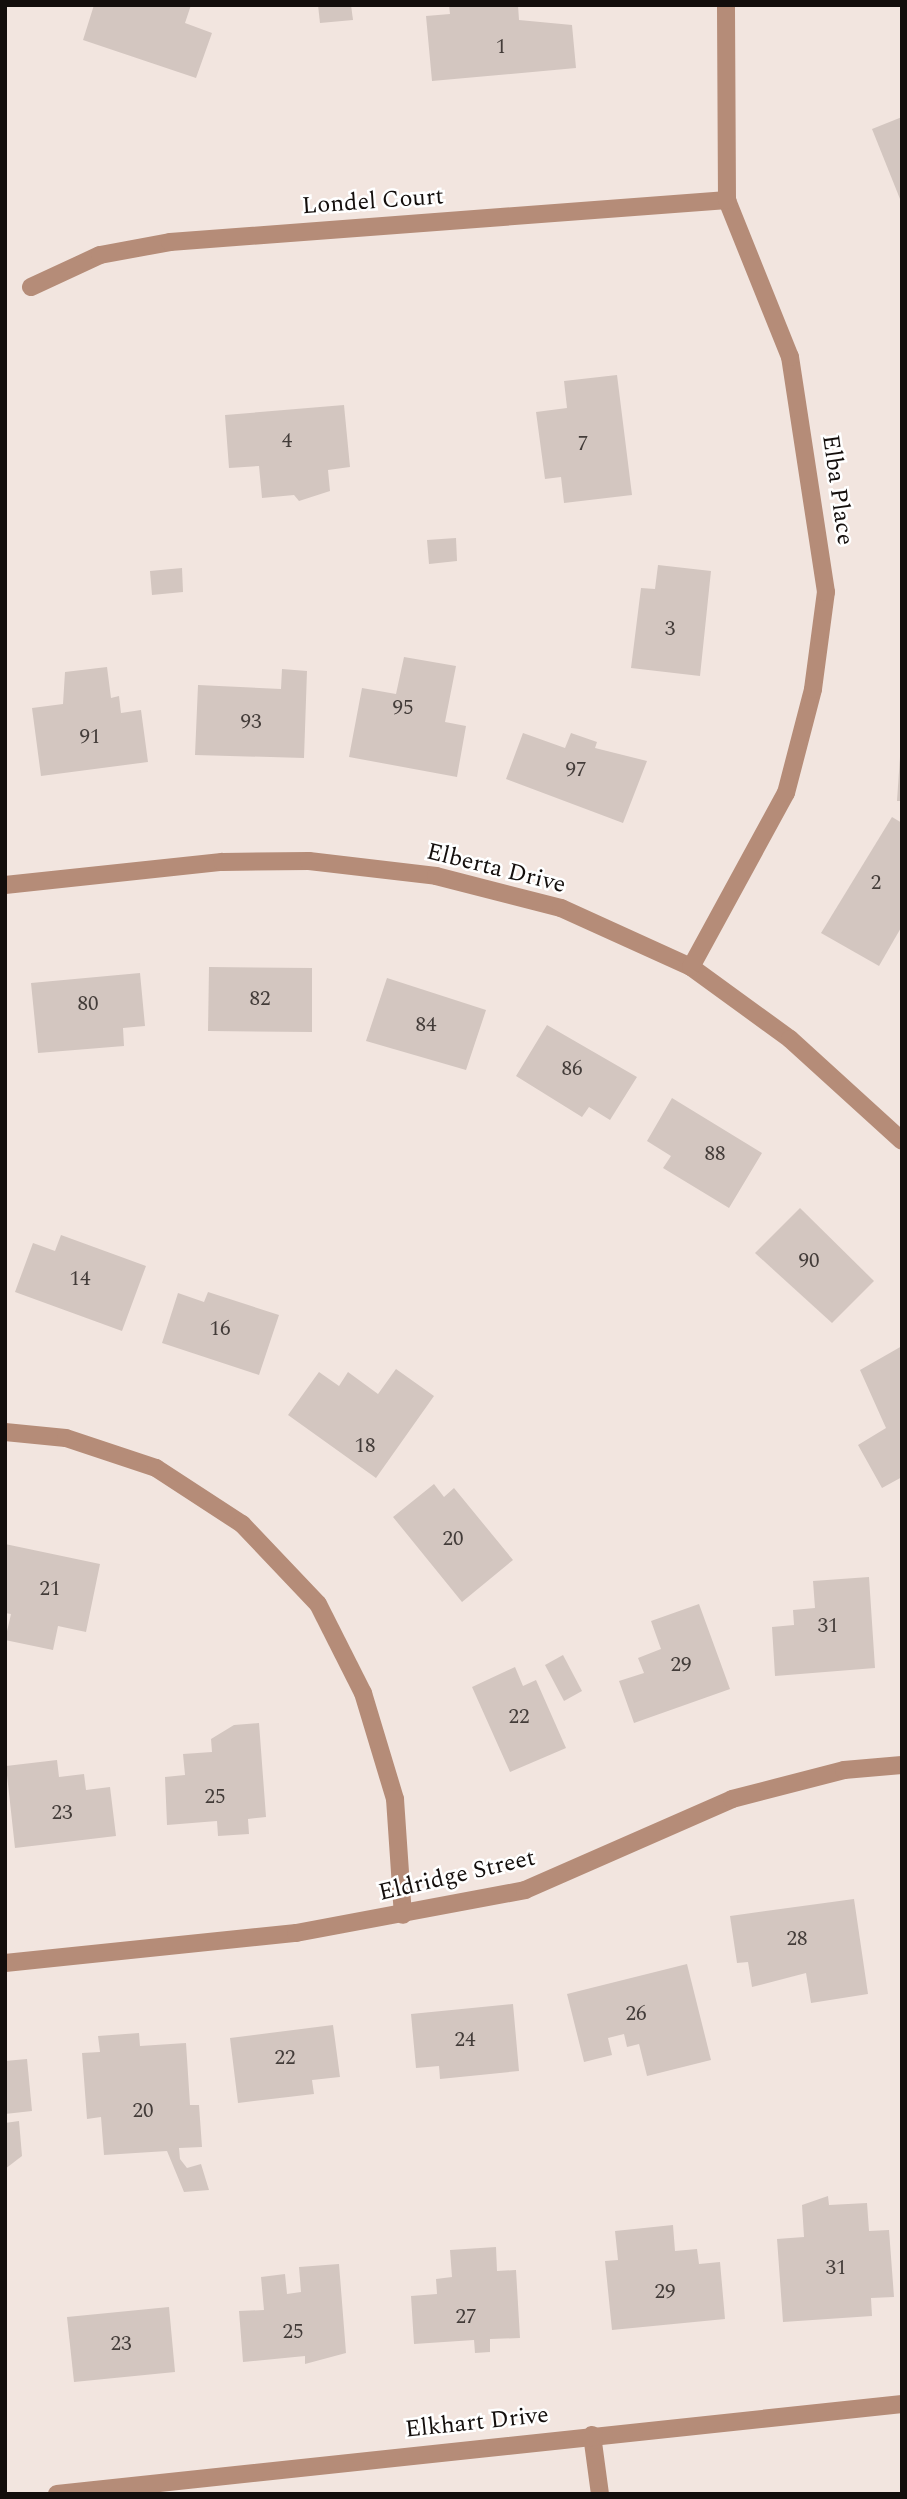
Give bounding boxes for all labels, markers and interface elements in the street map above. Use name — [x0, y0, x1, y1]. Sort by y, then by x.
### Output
house number: 1 — [496, 34, 506, 60]
street label: Londel Court — [301, 183, 445, 221]
house number: 4 — [282, 428, 292, 454]
house number: 7 — [578, 431, 588, 457]
street label: Elba Place — [815, 433, 859, 547]
house number: 3 — [665, 616, 675, 642]
house number: 95 — [393, 695, 413, 721]
house number: 93 — [241, 709, 261, 735]
house number: 91 — [80, 724, 100, 750]
house number: 97 — [566, 757, 586, 783]
street label: Elberta Drive — [423, 838, 569, 900]
house number: 2 — [871, 870, 881, 896]
house number: 82 — [250, 986, 270, 1012]
house number: 80 — [78, 991, 98, 1017]
house number: 84 — [416, 1012, 436, 1038]
house number: 86 — [562, 1056, 582, 1082]
house number: 88 — [705, 1141, 725, 1167]
house number: 90 — [799, 1248, 819, 1274]
house number: 14 — [70, 1266, 90, 1292]
house number: 16 — [210, 1316, 230, 1342]
house number: 18 — [355, 1433, 375, 1459]
house number: 20 — [443, 1526, 463, 1552]
house number: 21 — [40, 1576, 60, 1602]
house number: 31 — [818, 1613, 838, 1639]
house number: 29 — [671, 1652, 691, 1678]
house number: 22 — [509, 1704, 529, 1730]
house number: 25 — [205, 1784, 225, 1810]
house number: 23 — [52, 1800, 72, 1826]
street label: Eldridge Street — [376, 1844, 538, 1908]
house number: 28 — [787, 1926, 807, 1952]
house number: 26 — [626, 2001, 646, 2027]
house number: 24 — [455, 2027, 475, 2053]
house number: 22 — [275, 2045, 295, 2071]
house number: 20 — [133, 2098, 153, 2124]
house number: 31 — [826, 2255, 846, 2281]
house number: 29 — [655, 2279, 675, 2305]
house number: 27 — [456, 2304, 476, 2330]
house number: 25 — [283, 2319, 303, 2345]
house number: 23 — [111, 2331, 131, 2357]
street label: Elkhart Drive — [404, 2401, 550, 2445]

